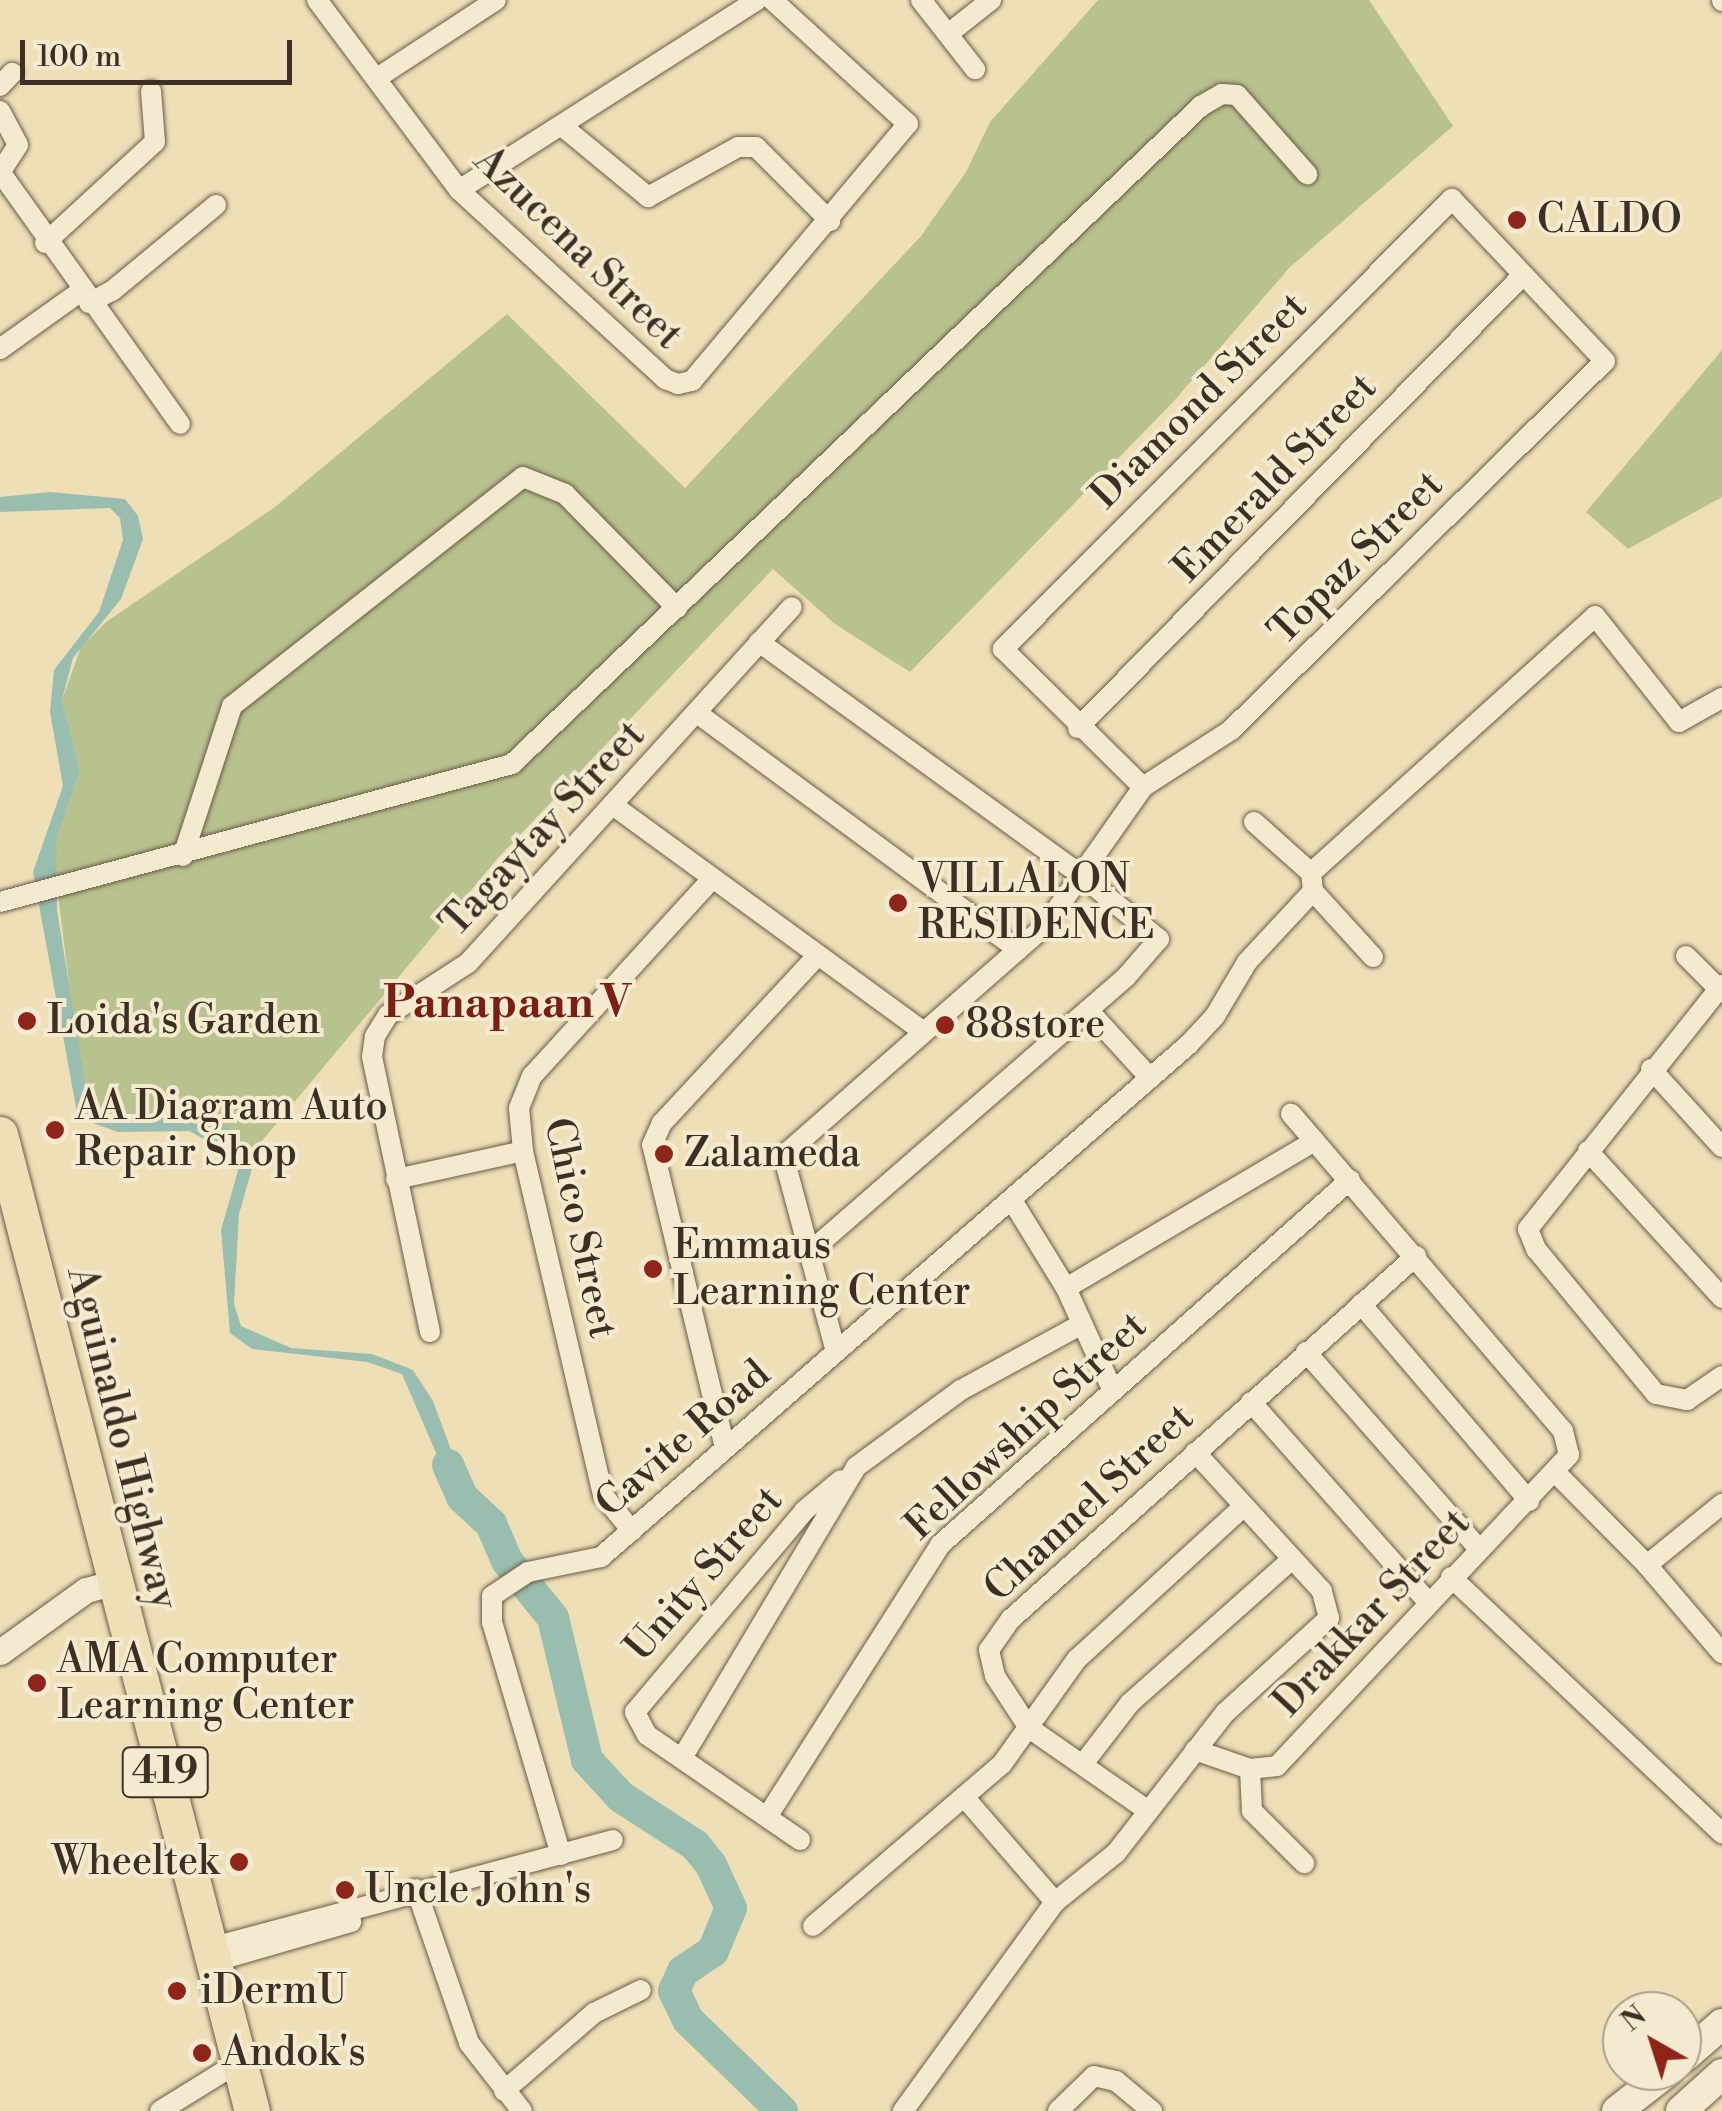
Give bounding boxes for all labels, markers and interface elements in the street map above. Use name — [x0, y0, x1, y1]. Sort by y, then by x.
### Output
scale bar — [25, 20, 298, 82]
text: 100 m — [37, 38, 121, 76]
street label: Azucena Street — [464, 137, 692, 359]
place label: CALDO — [1537, 196, 1682, 244]
marker: CALDO — [1506, 209, 1528, 231]
street label: Diamond Street — [1081, 283, 1317, 519]
street label: Emerald Street — [1163, 364, 1387, 592]
street label: Topaz Street — [1259, 461, 1453, 655]
street label: Tagaytay Street — [431, 711, 655, 947]
place label: VILLALON RESIDENCE — [918, 856, 1155, 950]
marker: VILLALON RESIDENCE — [887, 892, 909, 914]
district label: Panapaan V — [383, 977, 631, 1031]
place label: Loida's Garden — [47, 997, 320, 1045]
place label: 88store — [965, 1001, 1105, 1049]
marker: Loida's Garden — [16, 1010, 38, 1032]
marker: 88store — [934, 1014, 956, 1036]
place label: AA Diagram Auto Repair Shop — [75, 1083, 388, 1177]
street label: Chico Street — [533, 1113, 627, 1343]
marker: AA Diagram Auto Repair Shop — [44, 1119, 66, 1141]
place label: Zalameda — [684, 1130, 861, 1178]
marker: Zalameda — [653, 1143, 675, 1165]
place label: Emmaus Learning Center — [673, 1222, 971, 1316]
marker: Emmaus Learning Center — [642, 1258, 664, 1280]
street label: Aguinaldo Highway — [56, 1262, 188, 1614]
street label: Fellowship Street — [896, 1302, 1156, 1550]
street label: Cavite Road — [586, 1350, 780, 1528]
street label: Channel Street — [975, 1394, 1203, 1612]
street label: Unity Street — [615, 1477, 793, 1671]
street label: Drakkar Street — [1264, 1499, 1480, 1727]
place label: AMA Computer Learning Center — [57, 1636, 355, 1730]
marker: AMA Computer Learning Center — [26, 1672, 48, 1694]
road number: 419 — [120, 1739, 210, 1805]
place label: Wheeltek — [52, 1838, 219, 1886]
marker: Wheeltek — [228, 1851, 250, 1873]
place label: Uncle John's — [365, 1866, 591, 1914]
marker: Uncle John's — [334, 1879, 356, 1901]
place label: iDermU — [200, 1967, 347, 2015]
marker: iDermU — [164, 1978, 190, 2004]
north arrow — [1602, 1991, 1702, 2091]
text: N — [1614, 1998, 1654, 2039]
place label: Andok's — [222, 2029, 366, 2077]
marker: Andok's — [191, 2042, 213, 2064]

